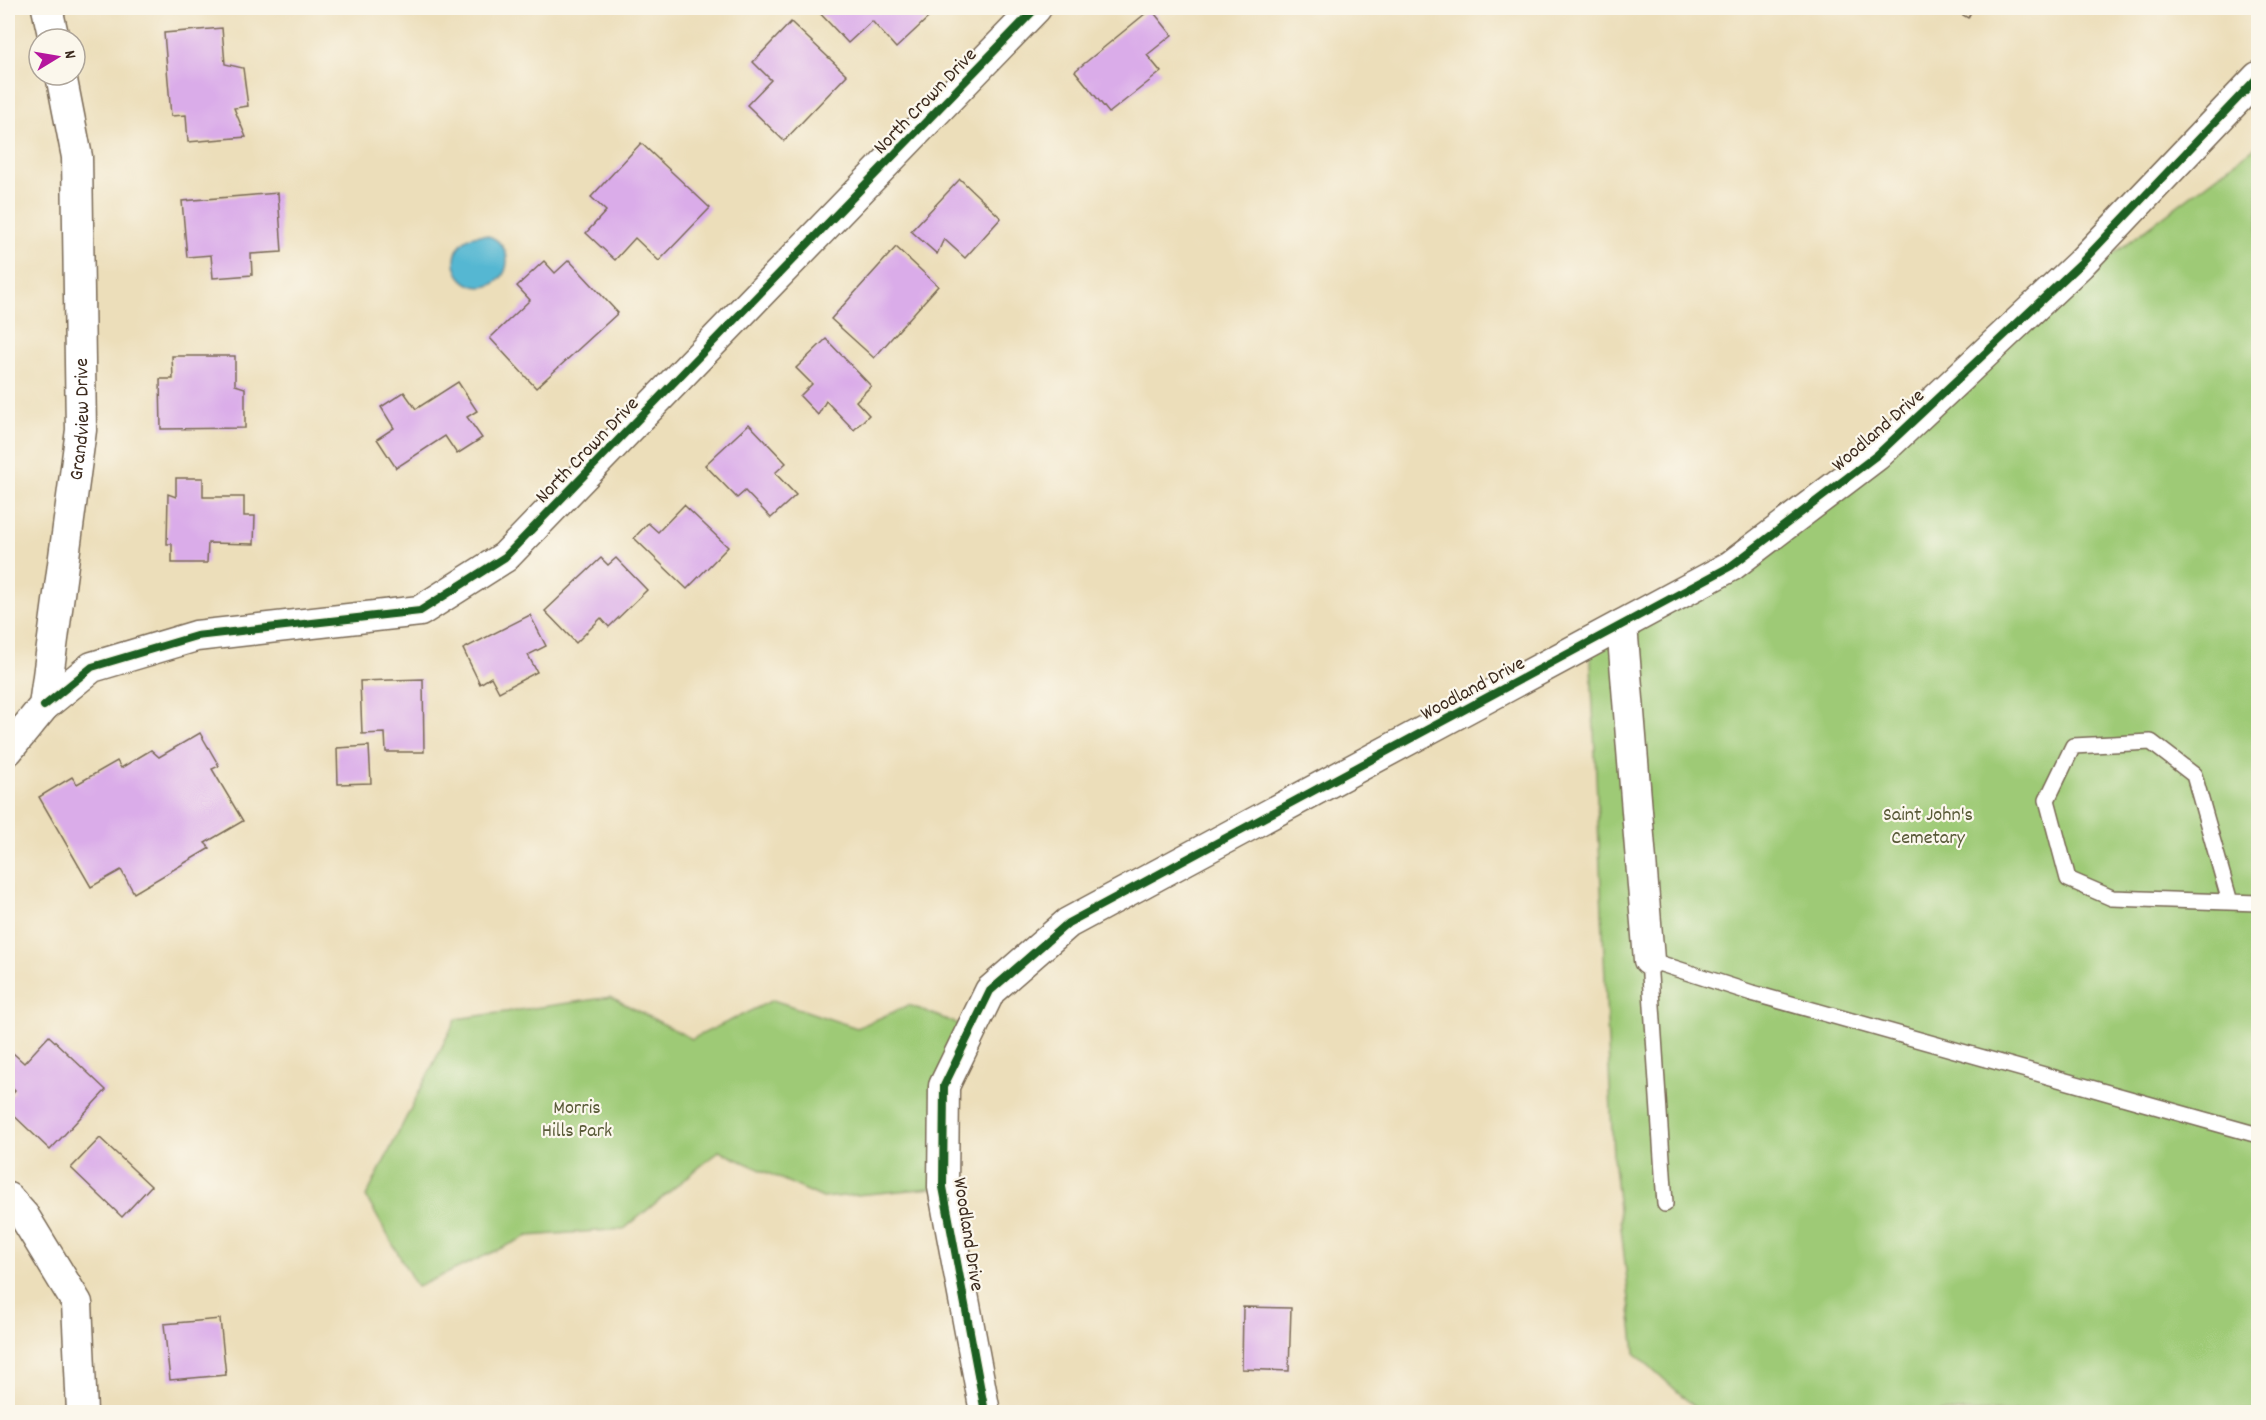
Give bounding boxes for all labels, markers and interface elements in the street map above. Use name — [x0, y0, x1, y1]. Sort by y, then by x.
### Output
north arrow — [27, 27, 87, 87]
street label: North Crown Drive — [868, 42, 985, 162]
text: N — [57, 49, 81, 61]
street label: Grandview Drive — [63, 358, 98, 482]
street label: Woodland Drive — [1827, 383, 1932, 479]
street label: North Crown Drive — [530, 391, 647, 511]
street label: Woodland Drive — [1416, 650, 1531, 729]
park label: Saint John's Cemetary — [1883, 802, 1973, 853]
park label: Morris Hills Park — [542, 1095, 612, 1146]
street label: Woodland Drive — [944, 1176, 990, 1293]

